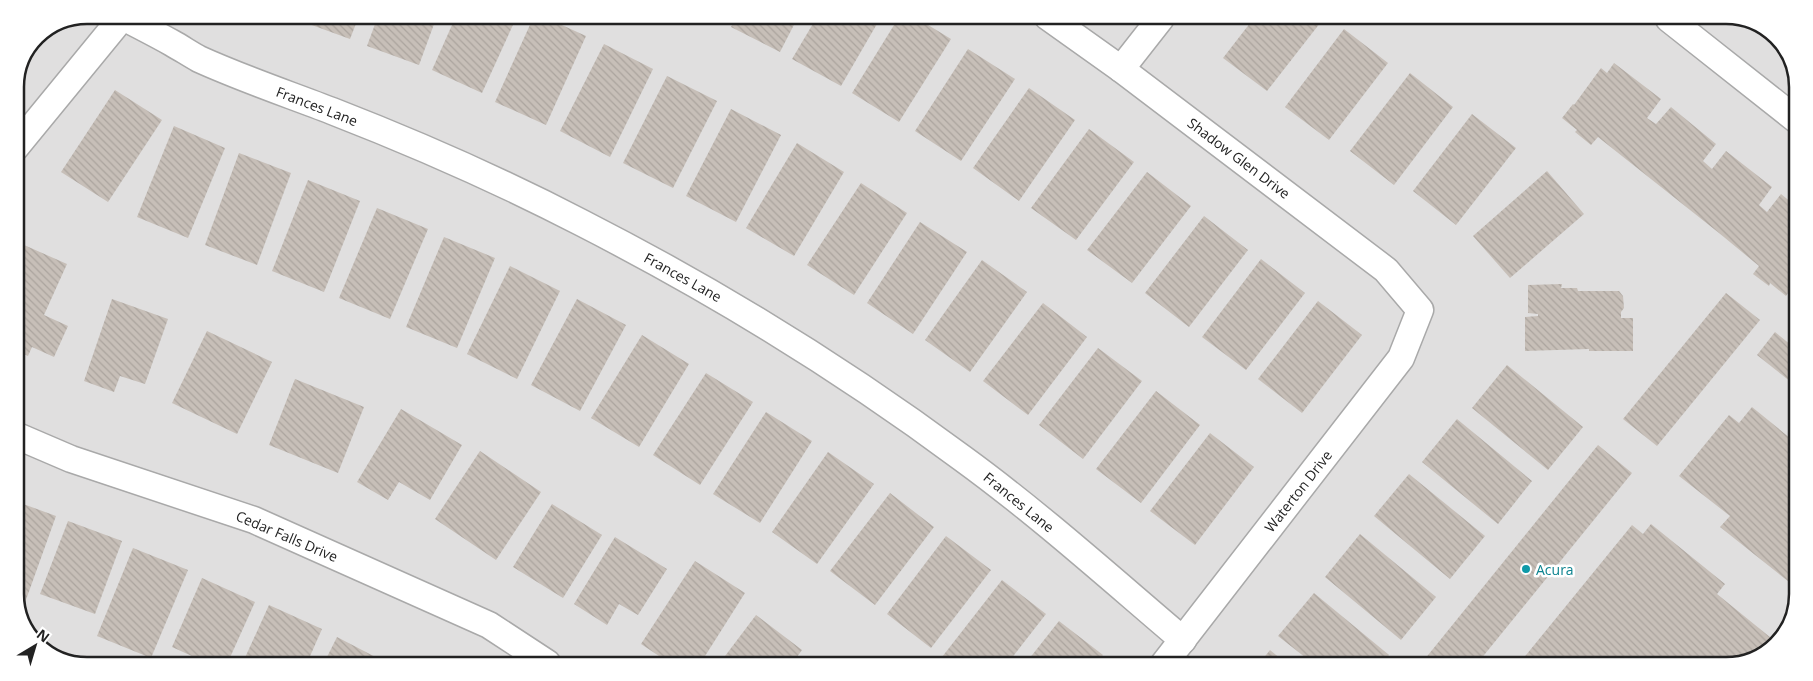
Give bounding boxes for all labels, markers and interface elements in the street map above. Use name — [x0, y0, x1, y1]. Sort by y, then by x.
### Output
street label: Frances Lane — [274, 82, 361, 130]
street label: Shadow Glen Drive — [1184, 113, 1294, 203]
street label: Frances Lane — [641, 248, 725, 306]
street label: Waterton Drive — [1260, 446, 1336, 536]
street label: Frances Lane — [980, 468, 1058, 536]
street label: Cedar Falls Drive — [233, 506, 341, 566]
place label: Acura — [1536, 560, 1574, 579]
marker: Acura — [1520, 563, 1532, 575]
north arrow — [10, 621, 60, 671]
text: N — [33, 624, 54, 646]

